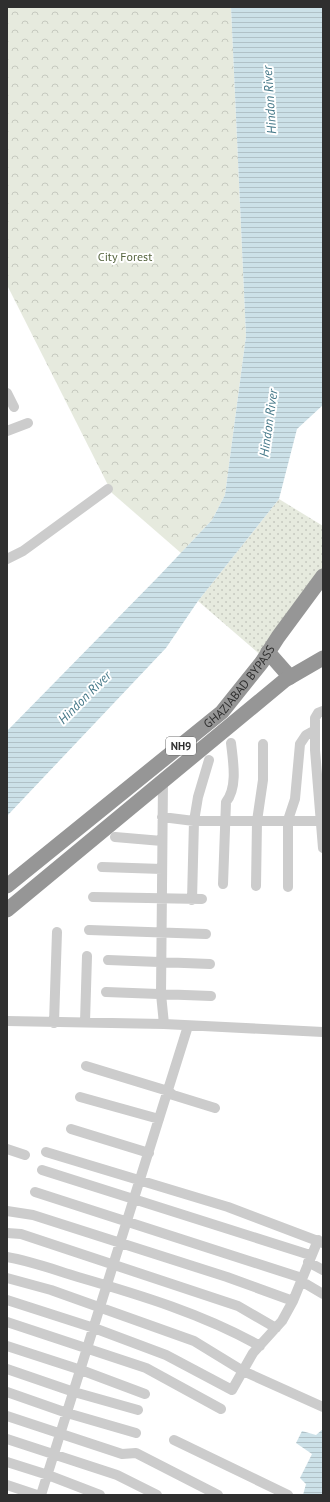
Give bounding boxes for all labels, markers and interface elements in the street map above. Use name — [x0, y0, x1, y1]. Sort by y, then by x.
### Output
water label: Hindon River — [259, 65, 280, 135]
park label: City Forest — [98, 249, 152, 264]
water label: Hindon River — [255, 387, 282, 458]
street label: GHAZIABAD BYPASS — [200, 642, 278, 731]
water label: Hindon River — [54, 667, 115, 727]
road number: NH9 — [166, 737, 196, 755]

